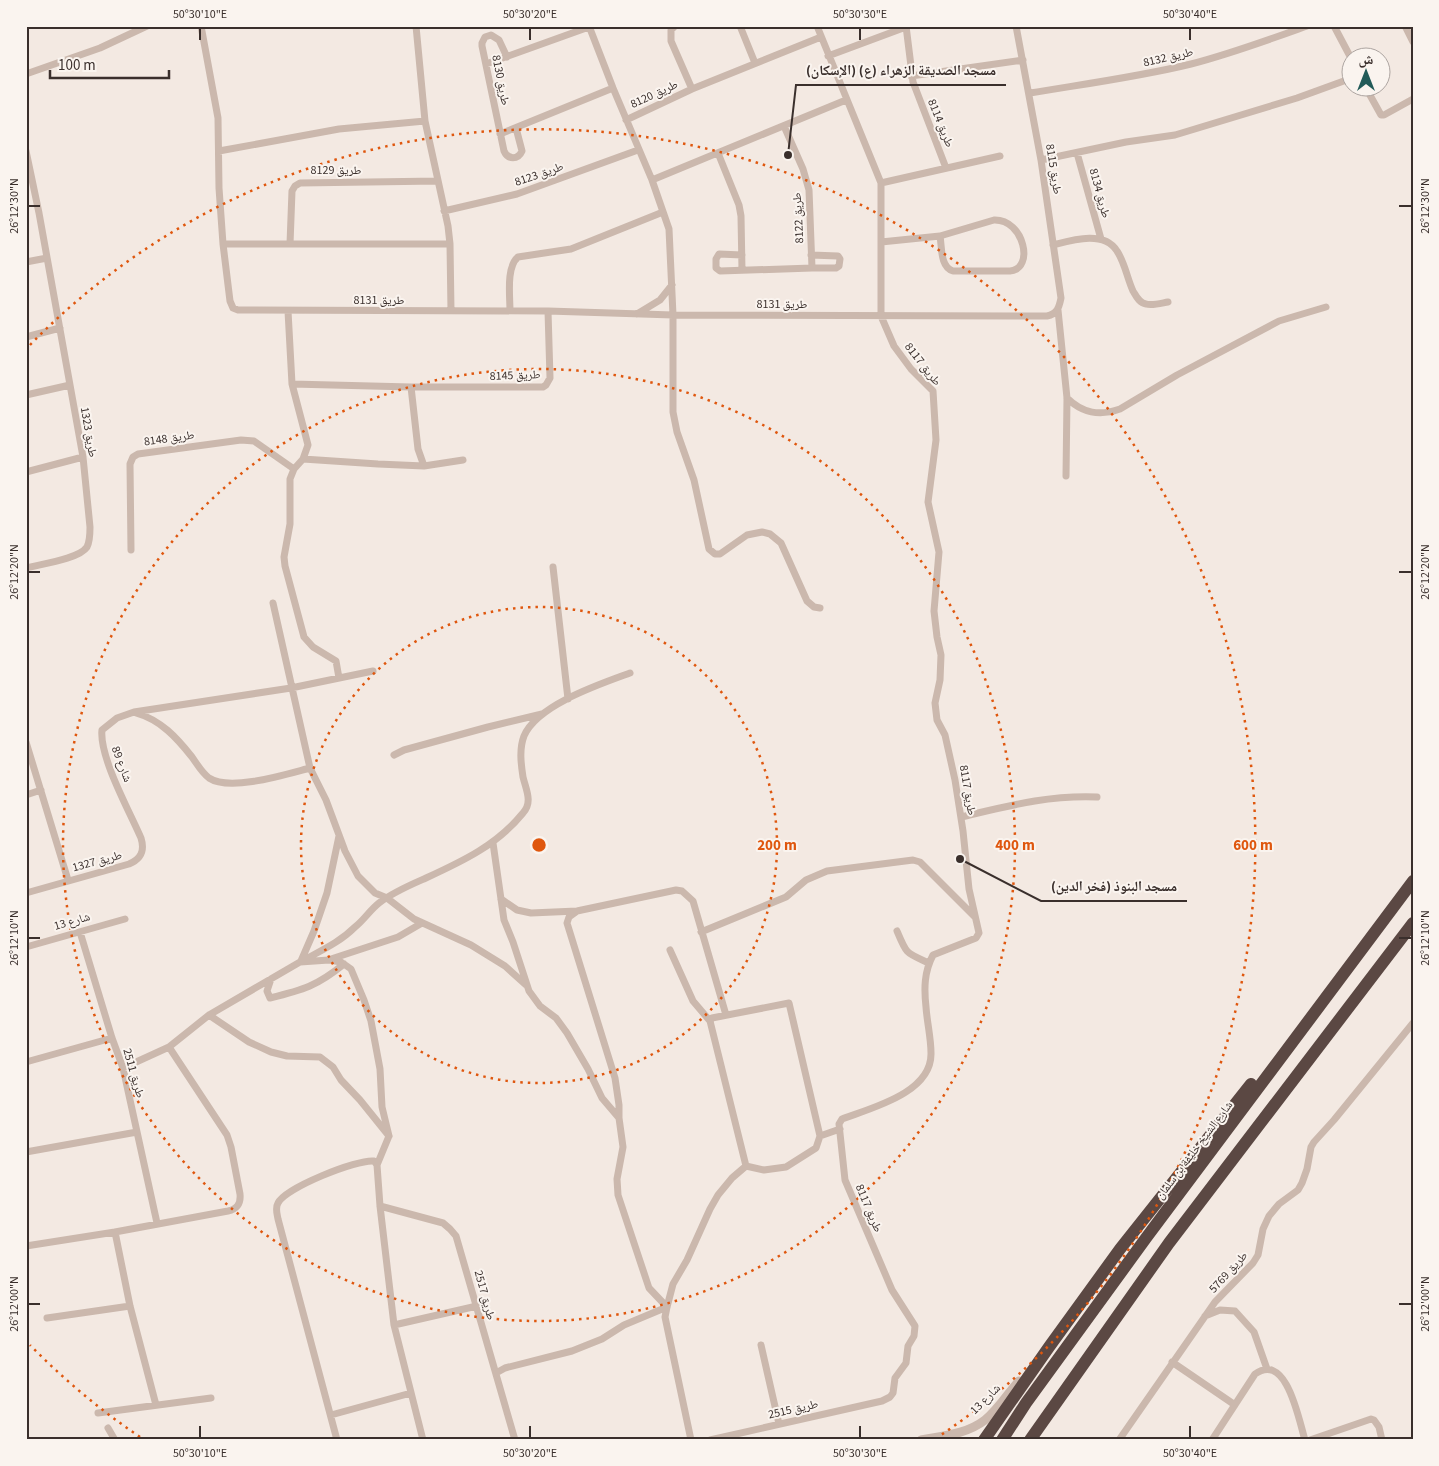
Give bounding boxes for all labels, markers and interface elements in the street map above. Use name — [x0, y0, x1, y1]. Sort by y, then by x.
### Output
text: 50°30'10"E — [173, 6, 227, 23]
text: 50°30'20"E — [503, 6, 557, 23]
text: 50°30'30"E — [833, 6, 887, 23]
text: 50°30'40"E — [1163, 6, 1217, 23]
street label: طريق 8132 — [1141, 43, 1195, 71]
scale bar — [50, 48, 169, 80]
north arrow — [1342, 48, 1392, 98]
text: ش — [1359, 50, 1374, 70]
street label: طريق 8130 — [487, 54, 514, 107]
text: 100 m — [58, 55, 96, 76]
callout: مسجد الصديقة الزهراء (ع) (الإسكان) — [796, 56, 1006, 85]
text: مسجد الصديقة الزهراء (ع) (الإسكان) — [806, 61, 996, 81]
street label: طريق 8120 — [628, 76, 681, 113]
street label: طريق 8114 — [923, 96, 958, 150]
street label: طريق 8115 — [1041, 143, 1066, 196]
street label: طريق 8123 — [512, 158, 566, 191]
street label: طريق 8129 — [311, 162, 361, 179]
street label: طريق 8134 — [1085, 166, 1114, 220]
text: 26°12'30"N — [6, 178, 23, 234]
text: 26°12'30"N — [1417, 178, 1434, 234]
street label: طريق 8122 — [789, 192, 808, 244]
street label: طريق 8131 — [354, 292, 404, 309]
street label: طريق 8131 — [757, 296, 807, 313]
street label: طريق 8117 — [900, 339, 945, 390]
street label: طريق 8145 — [489, 366, 541, 385]
street label: طريق 1323 — [76, 406, 101, 459]
street label: طريق 8148 — [143, 427, 196, 450]
text: 26°12'20"N — [6, 544, 23, 600]
text: 26°12'20"N — [1417, 544, 1434, 600]
street label: شارع 89 — [107, 744, 136, 785]
street label: طريق 8117 — [955, 764, 980, 817]
text: 200 m — [757, 835, 797, 856]
text: 400 m — [995, 835, 1035, 856]
text: 600 m — [1233, 835, 1273, 856]
centre of rings — [530, 836, 548, 854]
street label: طريق 1327 — [70, 847, 124, 876]
callout: مسجد البنوذ (فخر الدين) — [1041, 872, 1187, 901]
text: مسجد البنوذ (فخر الدين) — [1051, 877, 1177, 897]
street label: شارع 13 — [52, 908, 92, 935]
text: 26°12'10"N — [6, 910, 23, 966]
text: 26°12'10"N — [1417, 910, 1434, 966]
street label: طريق 2511 — [118, 1046, 149, 1100]
street label: شارع الشيخ خليفة بن سلمان — [1152, 1098, 1237, 1203]
street label: طريق 8117 — [851, 1181, 886, 1235]
street label: طريق 5769 — [1205, 1248, 1252, 1297]
street label: طريق 2517 — [470, 1268, 499, 1322]
text: 26°12'00"N — [6, 1276, 23, 1332]
text: 26°12'00"N — [1417, 1276, 1434, 1332]
street label: شارع 13 — [966, 1380, 1005, 1419]
street label: طريق 2515 — [766, 1395, 820, 1423]
text: 50°30'10"E — [173, 1445, 227, 1462]
text: 50°30'20"E — [503, 1445, 557, 1462]
text: 50°30'30"E — [833, 1445, 887, 1462]
text: 50°30'40"E — [1163, 1445, 1217, 1462]

